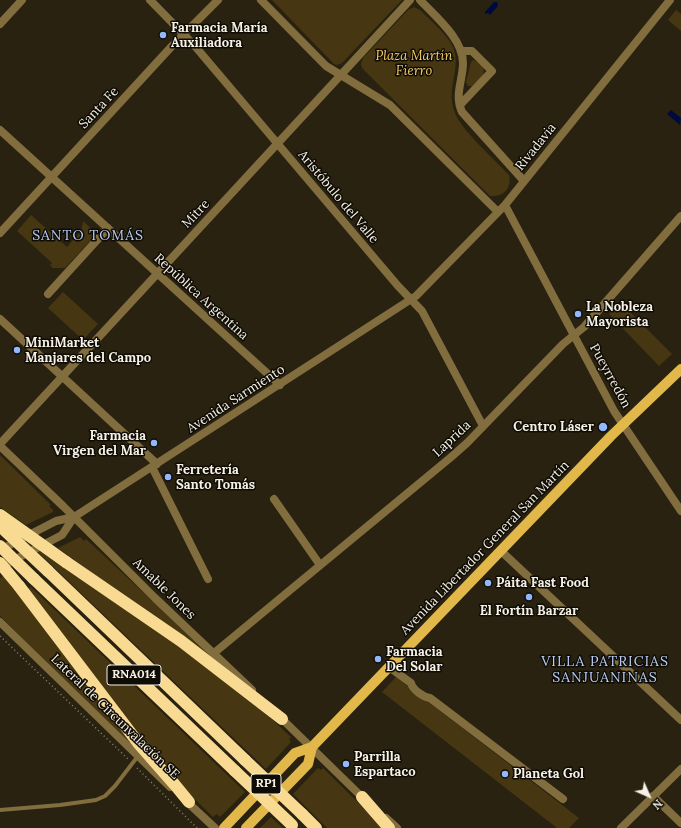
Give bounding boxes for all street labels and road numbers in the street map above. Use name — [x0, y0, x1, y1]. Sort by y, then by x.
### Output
street label: Santa Fe — [76, 84, 122, 132]
street label: Rivadavia — [512, 120, 560, 174]
street label: Aristóbulo del Valle — [295, 147, 381, 247]
street label: Mitre — [179, 196, 213, 232]
street label: República Argentina — [151, 251, 251, 343]
street label: Pueyrredón — [586, 341, 634, 411]
street label: Avenida Sarmiento — [184, 362, 288, 436]
street label: Laprida — [430, 418, 474, 460]
street label: Avenida Libertador General San Martín — [397, 458, 573, 638]
street label: Amable Jones — [129, 555, 199, 623]
street label: Lateral de Circunvalación SE — [47, 651, 183, 783]
road number: RNA014 — [107, 665, 161, 685]
road number: RP1 — [251, 774, 281, 794]

